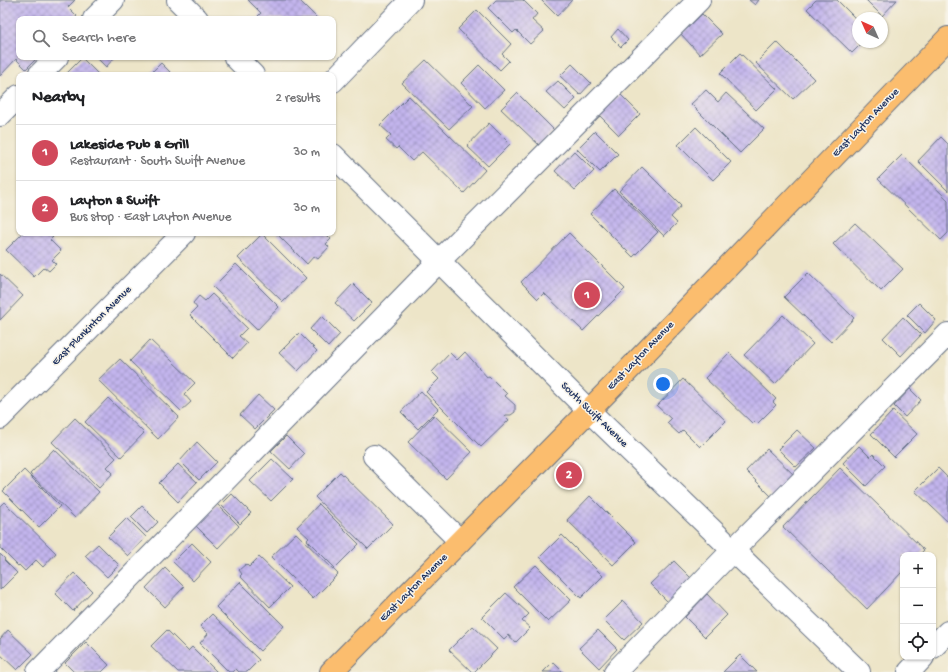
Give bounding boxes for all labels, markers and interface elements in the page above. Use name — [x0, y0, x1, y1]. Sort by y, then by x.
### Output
north arrow — [852, 12, 888, 48]
search box — [16, 16, 336, 60]
icon: search — [30, 27, 52, 49]
text: Search here — [62, 29, 136, 47]
street label: East Layton Avenue — [830, 86, 902, 160]
text: Nearby — [32, 88, 85, 108]
text: 2 results — [275, 91, 320, 106]
text: Lakeside Pub & Grill — [70, 136, 189, 154]
text: 1 — [42, 145, 48, 160]
text: 30 m — [294, 145, 320, 160]
text: Restaurant · South Swift Avenue — [70, 154, 245, 169]
text: Layton & Swift — [70, 192, 159, 210]
text: 2 — [42, 201, 48, 216]
text: 30 m — [294, 201, 320, 216]
text: Bus stop · East Layton Avenue — [70, 210, 231, 225]
pin: 1 — [574, 280, 600, 310]
street label: East Plankinton Avenue — [50, 284, 134, 368]
street label: East Layton Avenue — [605, 319, 677, 393]
your location — [653, 374, 673, 394]
street label: South Swift Avenue — [558, 379, 631, 450]
pin: 2 — [556, 460, 582, 490]
street label: East Layton Avenue — [378, 551, 451, 624]
map controls — [900, 552, 936, 660]
button: + — [900, 552, 936, 588]
button: − — [900, 588, 936, 624]
button: locate — [900, 624, 936, 660]

